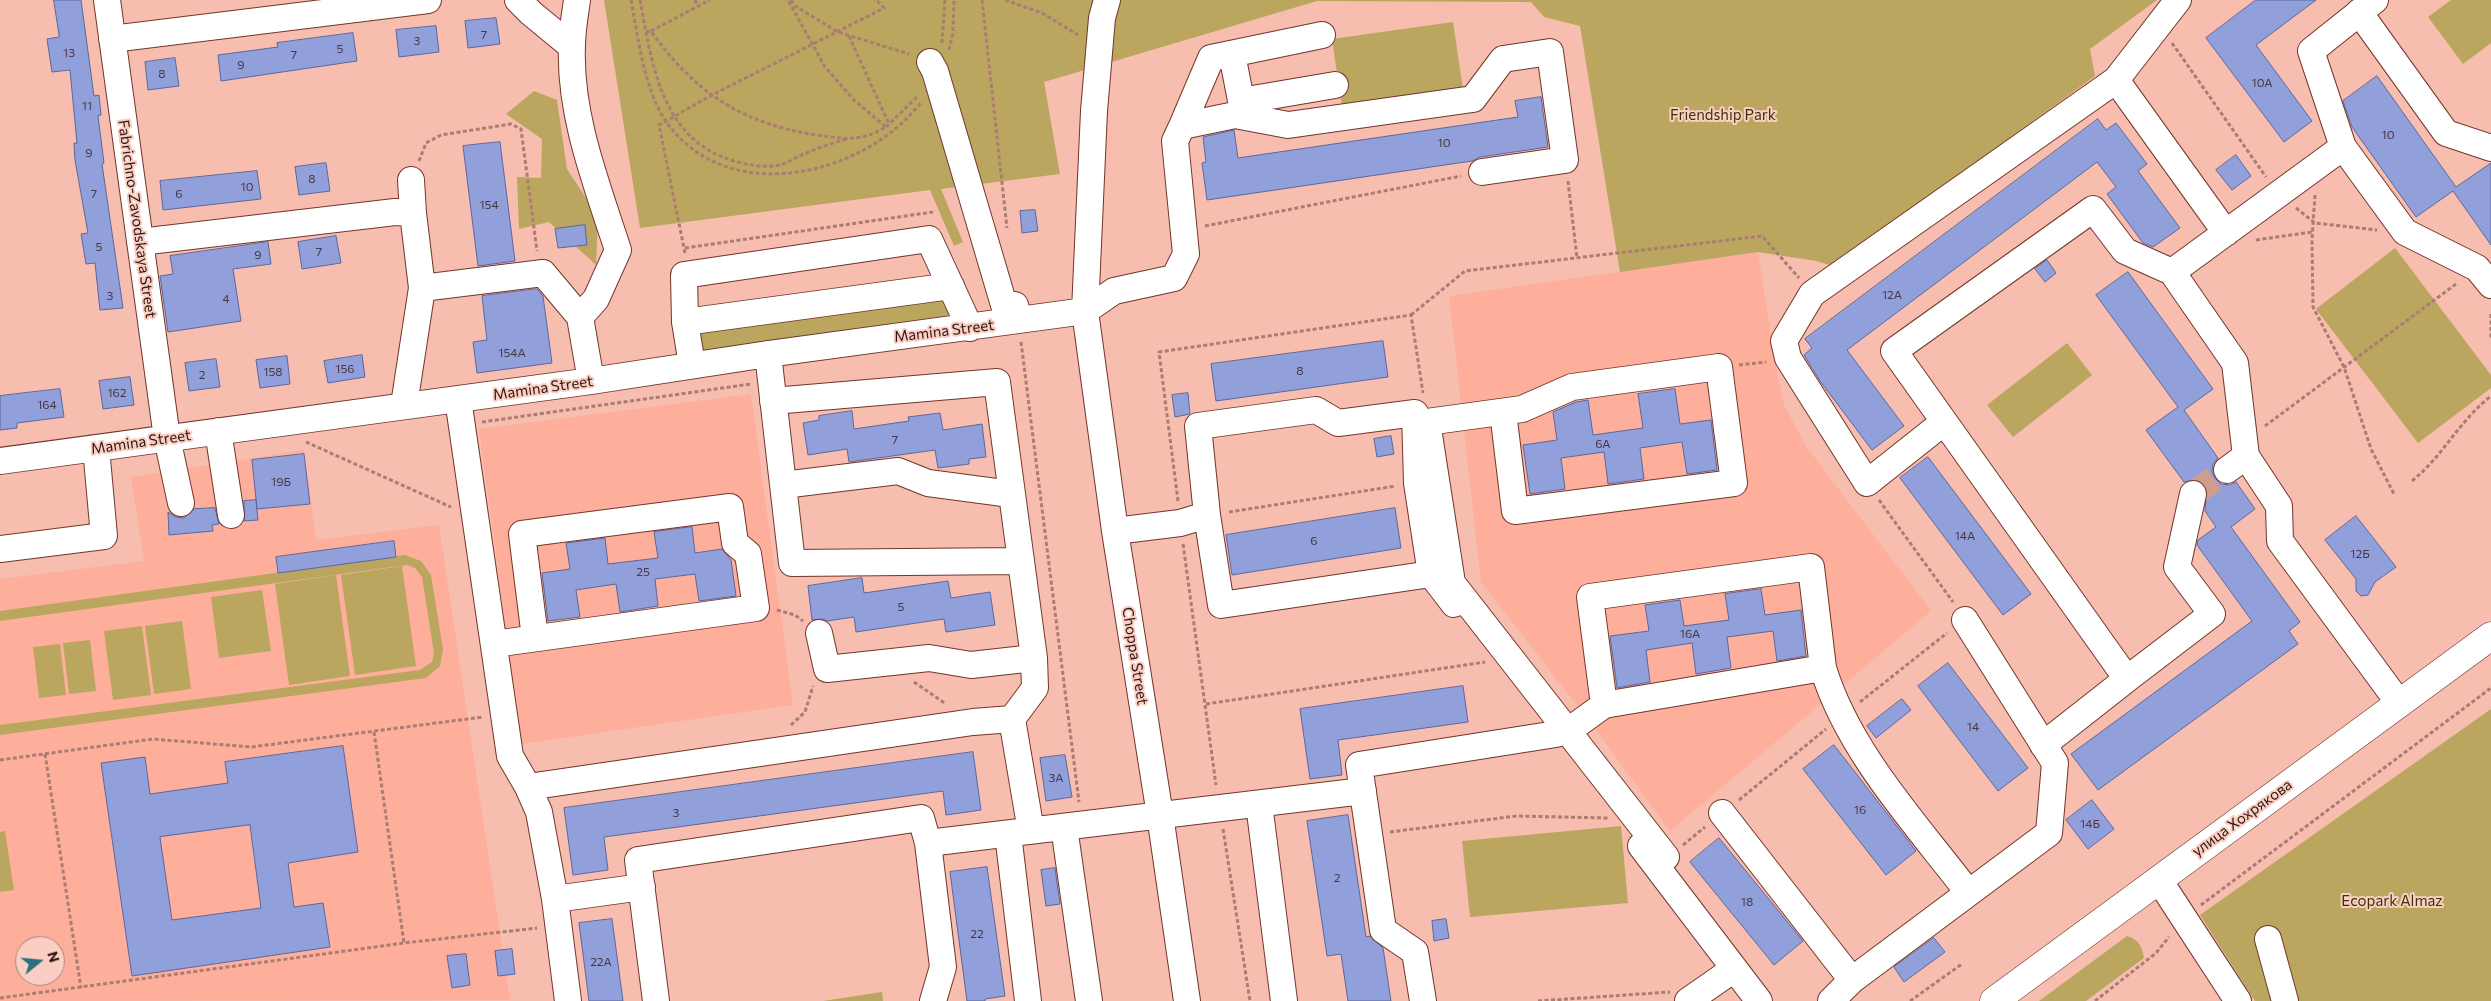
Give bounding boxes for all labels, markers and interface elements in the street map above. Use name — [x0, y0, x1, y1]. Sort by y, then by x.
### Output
house number: 7 — [481, 28, 487, 42]
house number: 3 — [414, 34, 420, 48]
house number: 5 — [337, 42, 343, 56]
house number: 13 — [63, 46, 75, 60]
house number: 7 — [291, 48, 297, 62]
house number: 9 — [237, 58, 245, 72]
house number: 8 — [158, 67, 166, 81]
house number: 10А — [2252, 76, 2272, 90]
house number: 11 — [82, 99, 92, 113]
park label: Friendship Park — [1670, 106, 1776, 124]
street label: Fabrichno-Zavodskaya Street — [114, 119, 160, 319]
house number: 10 — [2382, 128, 2394, 142]
house number: 10 — [1438, 136, 1450, 150]
house number: 9 — [85, 146, 93, 160]
house number: 8 — [308, 172, 316, 186]
house number: 10 — [241, 180, 253, 194]
house number: 7 — [91, 187, 97, 201]
house number: 6 — [175, 187, 183, 201]
house number: 154 — [479, 198, 499, 212]
house number: 5 — [96, 240, 102, 254]
house number: 7 — [316, 245, 322, 259]
house number: 9 — [254, 248, 262, 262]
house number: 12А — [1882, 288, 1902, 302]
house number: 3 — [107, 289, 113, 303]
house number: 4 — [222, 292, 230, 306]
street label: Mamina Street — [893, 316, 995, 346]
house number: 154А — [498, 346, 526, 360]
house number: 156 — [335, 362, 355, 376]
house number: 8 — [1296, 364, 1304, 378]
house number: 158 — [263, 365, 283, 379]
house number: 2 — [199, 368, 205, 382]
street label: Mamina Street — [492, 372, 594, 404]
house number: 162 — [107, 386, 127, 400]
house number: 164 — [37, 398, 57, 412]
street label: Mamina Street — [90, 426, 192, 458]
house number: 7 — [892, 433, 898, 447]
house number: 6А — [1595, 437, 1611, 451]
house number: 19Б — [271, 475, 291, 489]
house number: 14А — [1955, 529, 1975, 543]
house number: 6 — [1310, 534, 1318, 548]
house number: 12Б — [2350, 547, 2370, 561]
house number: 25 — [636, 565, 650, 579]
house number: 5 — [898, 600, 904, 614]
street label: Choppa Street — [1118, 606, 1152, 706]
house number: 16А — [1680, 627, 1700, 641]
house number: 14 — [1967, 720, 1979, 734]
house number: 3А — [1049, 771, 1063, 785]
street label: улица Хохрякова — [2189, 776, 2295, 860]
house number: 16 — [1854, 803, 1866, 817]
house number: 3 — [673, 806, 679, 820]
house number: 14Б — [2080, 817, 2100, 831]
house number: 2 — [1334, 871, 1340, 885]
park label: Ecopark Almaz — [2341, 892, 2443, 910]
house number: 18 — [1741, 895, 1753, 909]
house number: 22 — [970, 927, 984, 941]
north arrow — [15, 936, 65, 986]
text: N — [44, 949, 64, 964]
house number: 22А — [590, 955, 612, 969]

